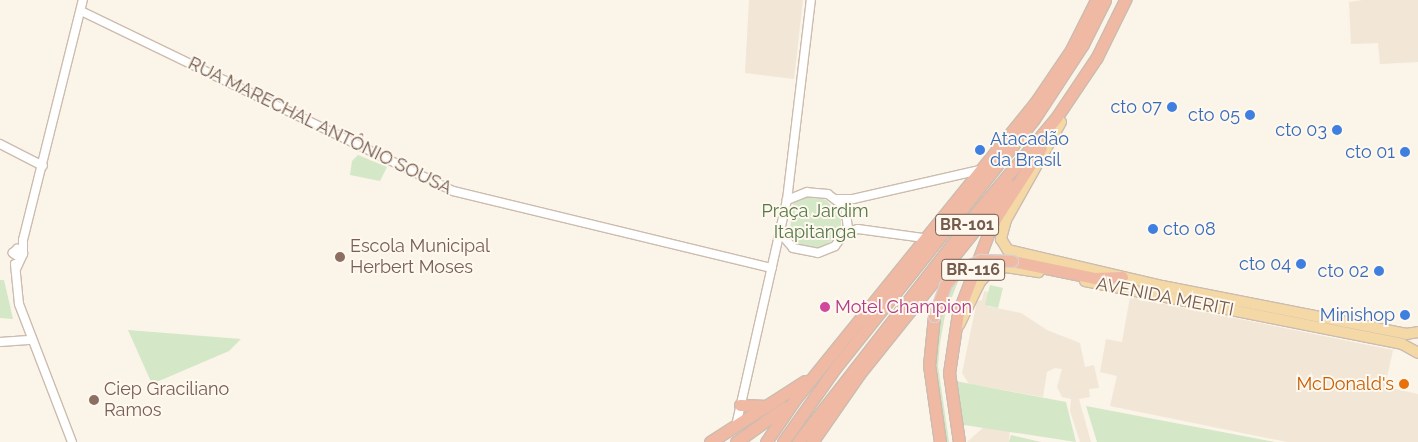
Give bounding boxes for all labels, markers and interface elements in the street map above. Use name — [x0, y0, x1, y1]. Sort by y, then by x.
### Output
street label: RUA MARECHAL ANTÔNIO SOUSA — [184, 52, 456, 200]
place label: cto 07 — [1110, 96, 1162, 118]
marker: cto 07 — [1166, 101, 1178, 113]
place label: cto 05 — [1188, 104, 1240, 126]
marker: cto 05 — [1244, 109, 1256, 121]
place label: cto 03 — [1275, 119, 1327, 141]
marker: cto 03 — [1331, 124, 1343, 136]
place label: Atacadão da Brasil — [990, 129, 1069, 172]
place label: cto 01 — [1345, 141, 1395, 163]
marker: Atacadão da Brasil — [974, 144, 986, 156]
marker: cto 01 — [1399, 146, 1411, 158]
park label: Praça Jardim Itapitanga — [761, 201, 869, 243]
road number: BR-101 — [934, 212, 1000, 238]
place label: cto 08 — [1163, 218, 1216, 240]
marker: cto 08 — [1147, 223, 1159, 235]
place label: Escola Municipal Herbert Moses — [350, 236, 490, 278]
marker: Escola Municipal Herbert Moses — [334, 251, 346, 263]
place label: cto 04 — [1239, 253, 1291, 275]
road number: BR-116 — [940, 256, 1006, 284]
marker: cto 04 — [1295, 258, 1307, 270]
place label: cto 02 — [1318, 260, 1369, 282]
marker: cto 02 — [1373, 265, 1385, 277]
street label: AVENIDA MERITI — [1094, 273, 1236, 321]
place label: Motel Champion — [835, 296, 973, 318]
marker: Motel Champion — [819, 301, 831, 313]
place label: Minishop — [1320, 304, 1395, 326]
marker: Minishop — [1399, 309, 1411, 321]
place label: McDonald's — [1296, 373, 1394, 395]
marker: McDonald's — [1398, 378, 1410, 390]
place label: Ciep Graciliano Ramos — [104, 379, 229, 422]
marker: Ciep Graciliano Ramos — [88, 394, 100, 406]

